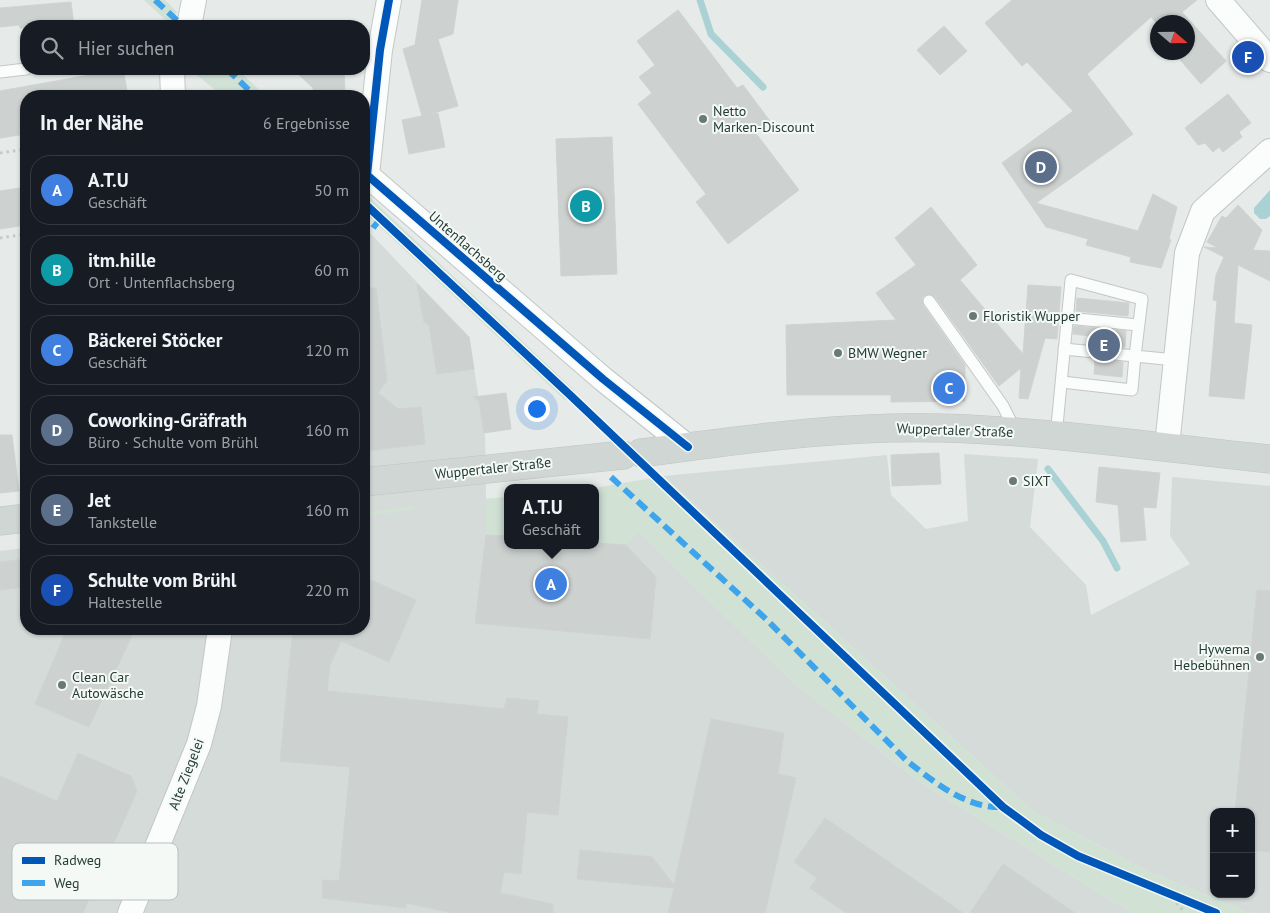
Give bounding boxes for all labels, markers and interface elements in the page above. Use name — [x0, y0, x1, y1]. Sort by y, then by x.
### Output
north arrow — [1150, 15, 1195, 60]
search box — [20, 20, 370, 75]
icon: search — [38, 34, 66, 62]
text: Hier suchen — [78, 36, 174, 60]
pin: F — [1232, 38, 1264, 76]
place label: Netto Marken-Discount — [713, 102, 815, 136]
text: In der Nähe — [40, 109, 144, 136]
text: 6 Ergebnisse — [263, 113, 350, 133]
marker: Netto Marken-Discount — [697, 113, 709, 125]
pin: D — [1025, 148, 1057, 186]
text: A.T.U — [88, 168, 129, 192]
text: A — [52, 180, 62, 200]
text: 50 m — [314, 180, 349, 200]
pin: B — [570, 187, 602, 225]
text: Geschäft — [88, 192, 147, 212]
street label: Untenflachsberg — [425, 207, 511, 285]
text: itm.hille — [88, 248, 156, 272]
text: B — [52, 260, 62, 280]
text: 60 m — [314, 260, 349, 280]
text: Ort · Untenflachsberg — [88, 272, 235, 292]
place label: Floristik Wupper — [983, 307, 1080, 325]
marker: Floristik Wupper — [967, 310, 979, 322]
pin: E — [1088, 326, 1120, 364]
text: Bäckerei Stöcker — [88, 328, 222, 352]
text: C — [53, 340, 61, 360]
text: 120 m — [306, 340, 349, 360]
place label: BMW Wegner — [848, 344, 927, 362]
marker: BMW Wegner — [832, 347, 844, 359]
text: Geschäft — [88, 352, 147, 372]
pin: C — [933, 369, 965, 407]
your location — [524, 396, 550, 422]
text: Coworking-Gräfrath — [88, 408, 247, 432]
street label: Wuppertaler Straße — [896, 419, 1014, 441]
text: D — [52, 420, 62, 440]
text: 160 m — [306, 420, 349, 440]
text: Büro · Schulte vom Brühl — [88, 432, 258, 452]
street label: Wuppertaler Straße — [434, 453, 552, 483]
place label: SIXT — [1023, 472, 1051, 490]
marker: SIXT — [1007, 475, 1019, 487]
popup — [504, 484, 599, 549]
text: Jet — [88, 488, 111, 512]
text: A.T.U — [522, 495, 563, 519]
text: E — [53, 500, 61, 520]
text: 160 m — [306, 500, 349, 520]
text: Tankstelle — [88, 512, 157, 532]
text: Geschäft — [522, 519, 581, 539]
pin: A — [535, 565, 567, 603]
text: Schulte vom Brühl — [88, 568, 236, 592]
text: F — [53, 580, 61, 600]
text: 220 m — [306, 580, 349, 600]
text: Haltestelle — [88, 592, 162, 612]
place label: Hywema Hebebühnen — [1174, 640, 1250, 674]
marker: Hywema Hebebühnen — [1254, 651, 1266, 663]
place label: Clean Car Autowäsche — [72, 668, 144, 702]
marker: Clean Car Autowäsche — [56, 679, 68, 691]
street label: Alte Ziegelei — [164, 736, 208, 812]
map controls — [1210, 808, 1255, 898]
button: + — [1210, 808, 1255, 853]
legend — [12, 843, 178, 900]
text: Radweg — [54, 851, 101, 869]
button: − — [1210, 853, 1255, 898]
text: Weg — [54, 874, 79, 892]

